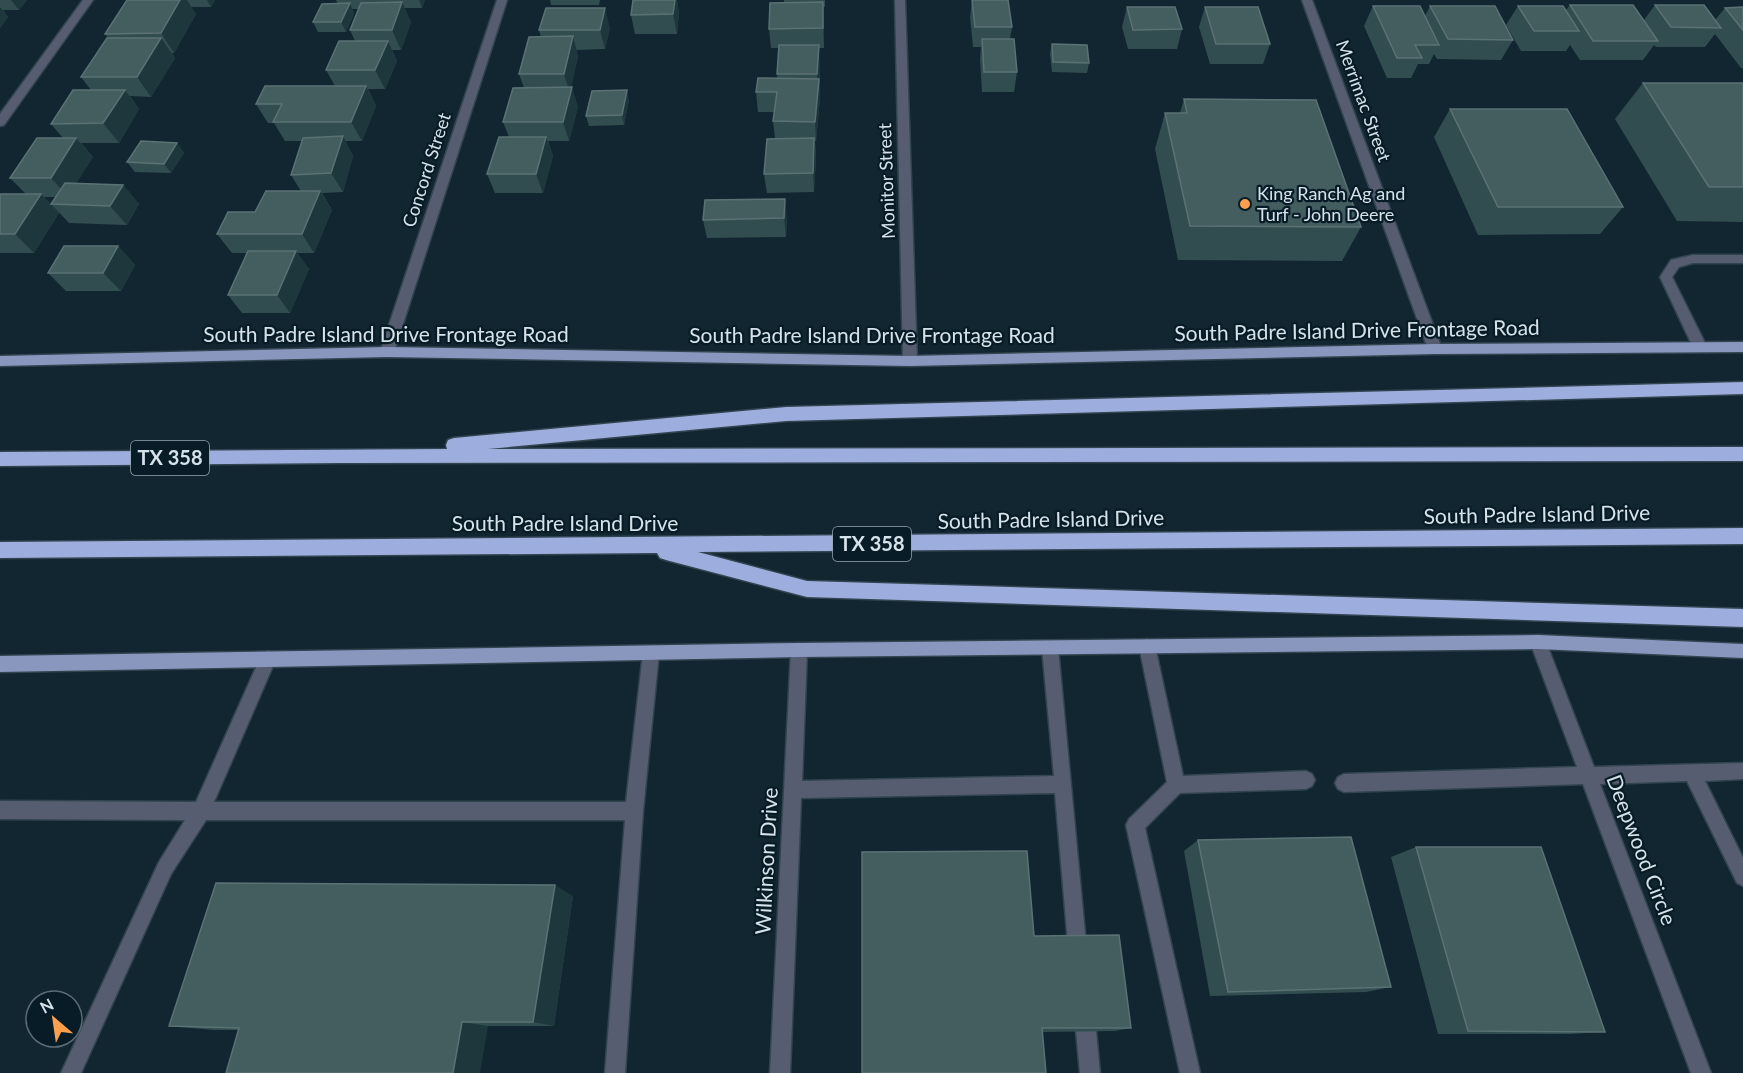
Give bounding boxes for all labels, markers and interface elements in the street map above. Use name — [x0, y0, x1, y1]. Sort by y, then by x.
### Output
street label: Merrimac Street — [1332, 37, 1396, 165]
street label: Concord Street — [397, 109, 455, 230]
street label: Monitor Street — [873, 122, 899, 239]
place label: King Ranch Ag and Turf - John Deere — [1257, 182, 1405, 225]
marker: King Ranch Ag and Turf - John Deere — [1238, 197, 1252, 211]
street label: South Padre Island Drive Frontage Road — [1174, 314, 1540, 345]
street label: South Padre Island Drive Frontage Road — [203, 321, 569, 346]
street label: South Padre Island Drive Frontage Road — [689, 322, 1055, 347]
road number: TX 358 — [131, 441, 209, 475]
street label: South Padre Island Drive — [1423, 499, 1651, 528]
street label: South Padre Island Drive — [937, 504, 1165, 533]
street label: South Padre Island Drive — [452, 510, 678, 535]
road number: TX 358 — [833, 527, 911, 561]
street label: Deepwood Circle — [1602, 771, 1683, 928]
street label: Wilkinson Drive — [749, 787, 782, 935]
north arrow — [24, 989, 84, 1049]
text: N — [36, 994, 56, 1017]

